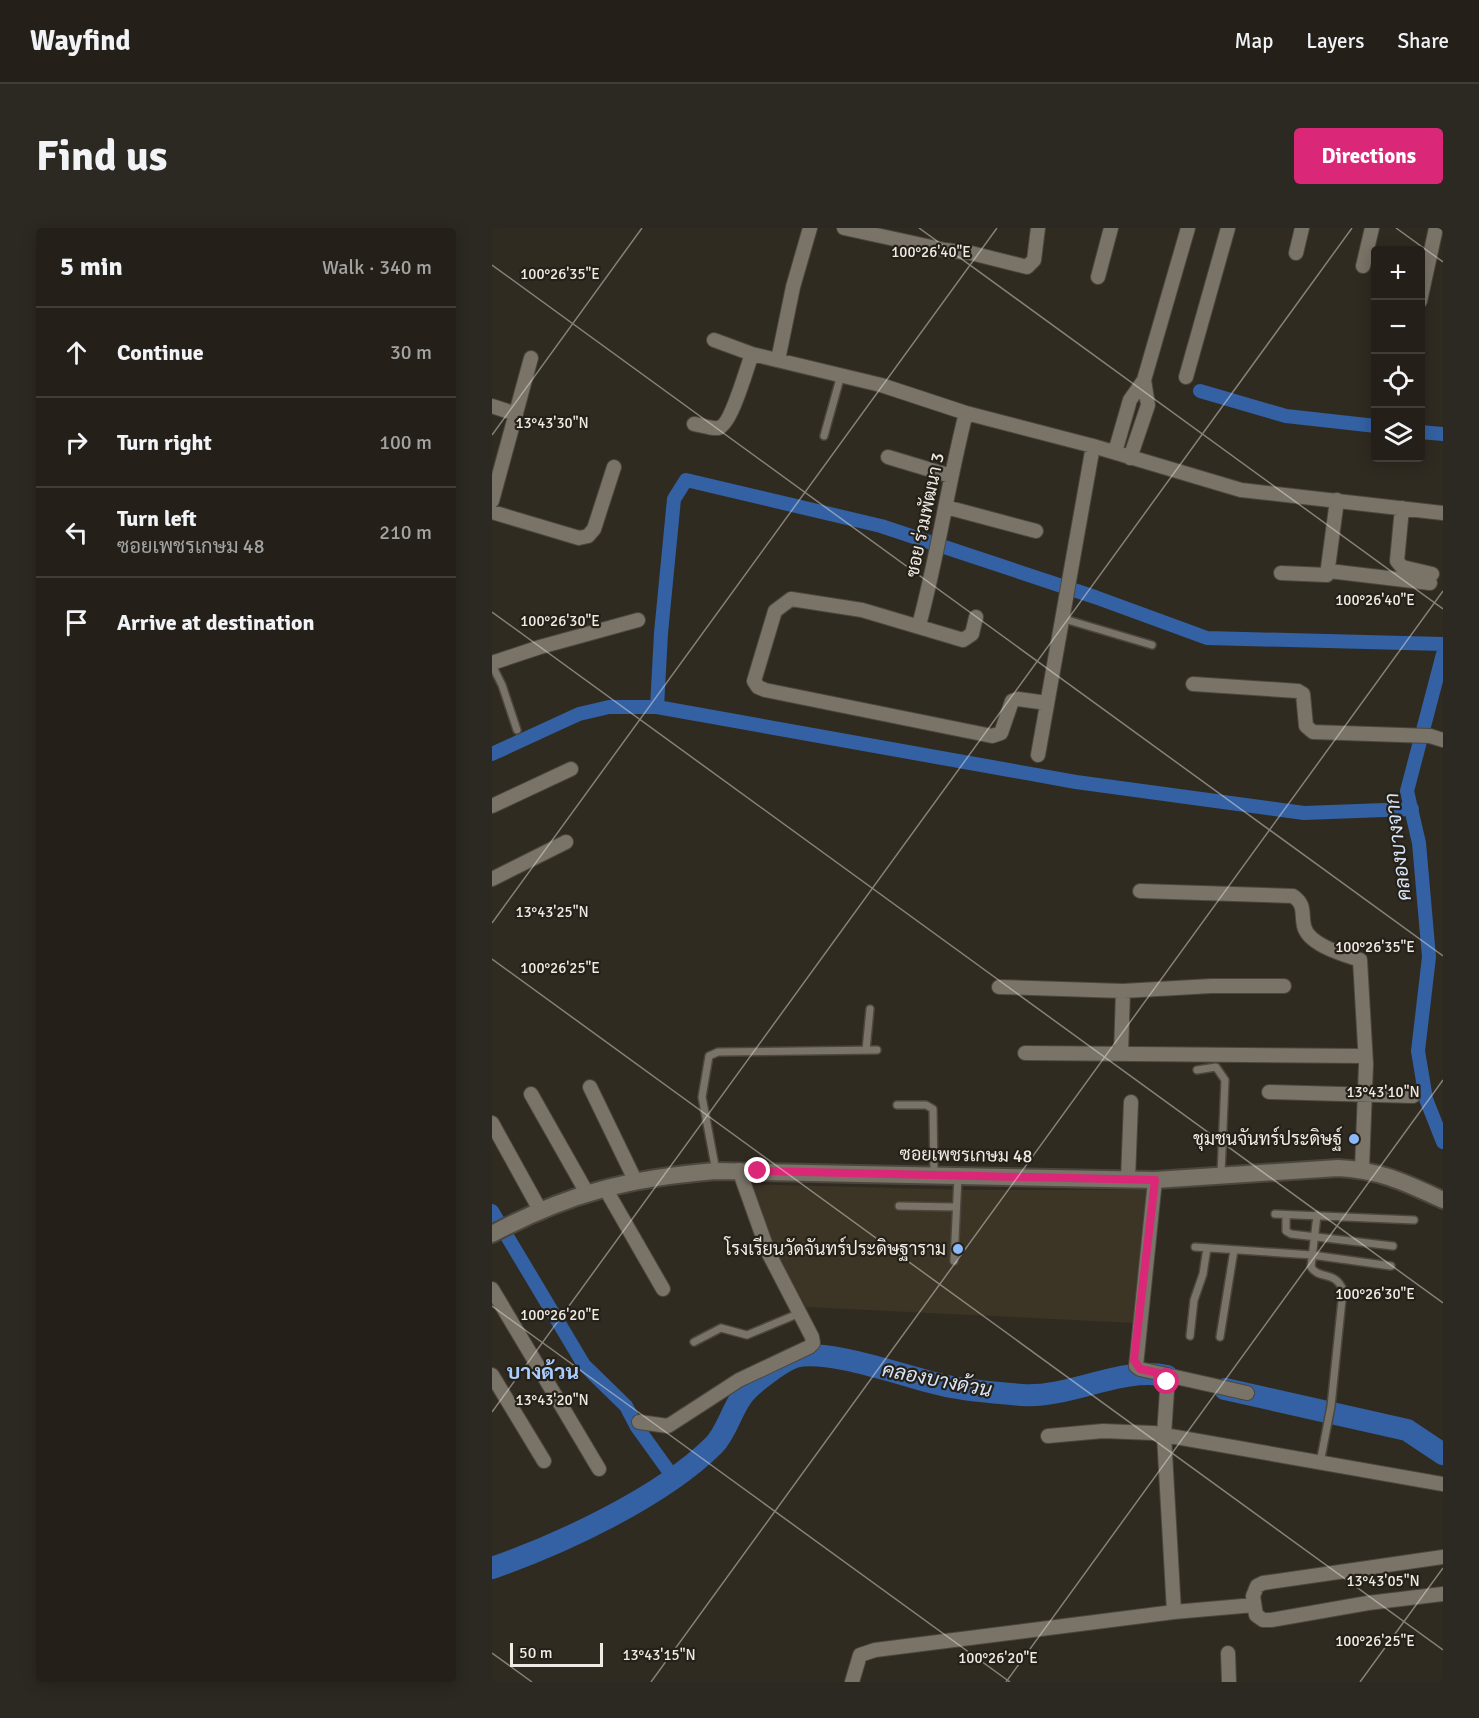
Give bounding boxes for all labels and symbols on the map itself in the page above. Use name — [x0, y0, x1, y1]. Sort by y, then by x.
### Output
text: 100°26'40"E — [891, 243, 971, 261]
text: 100°26'35"E — [520, 265, 600, 283]
text: 13°43'30"N — [515, 414, 589, 432]
street label: ซอย ร่วมพัฒนา 3 — [900, 451, 949, 579]
text: 100°26'40"E — [1335, 591, 1415, 609]
text: 100°26'30"E — [520, 612, 600, 630]
water label: คลองบางจาก — [1379, 792, 1417, 902]
text: 13°43'25"N — [515, 903, 589, 921]
text: 100°26'35"E — [1335, 938, 1415, 956]
text: 100°26'25"E — [520, 959, 600, 977]
text: 13°43'10"N — [1346, 1083, 1420, 1101]
place label: ชุมชนจันทร์ประดิษฐ์ — [1193, 1126, 1342, 1151]
marker: ชุมชนจันทร์ประดิษฐ์ — [1347, 1132, 1361, 1146]
street label: ซอยเพชรเกษม 48 — [899, 1143, 1033, 1167]
route end — [744, 1157, 770, 1183]
place label: โรงเรียนวัดจันทร์ประดิษฐาราม — [723, 1236, 946, 1261]
marker: โรงเรียนวัดจันทร์ประดิษฐาราม — [951, 1242, 965, 1256]
text: 100°26'30"E — [1335, 1285, 1415, 1303]
text: 100°26'20"E — [520, 1306, 600, 1324]
water label: คลองบางด้วน — [880, 1356, 994, 1403]
district label: บางด้วน — [507, 1359, 579, 1385]
route start — [1153, 1368, 1179, 1394]
text: 13°43'20"N — [515, 1391, 589, 1409]
text: 13°43'05"N — [1346, 1572, 1420, 1590]
text: 100°26'25"E — [1335, 1632, 1415, 1650]
scale bar — [510, 1640, 603, 1668]
text: 13°43'15"N — [622, 1646, 696, 1664]
text: 100°26'20"E — [958, 1649, 1038, 1667]

